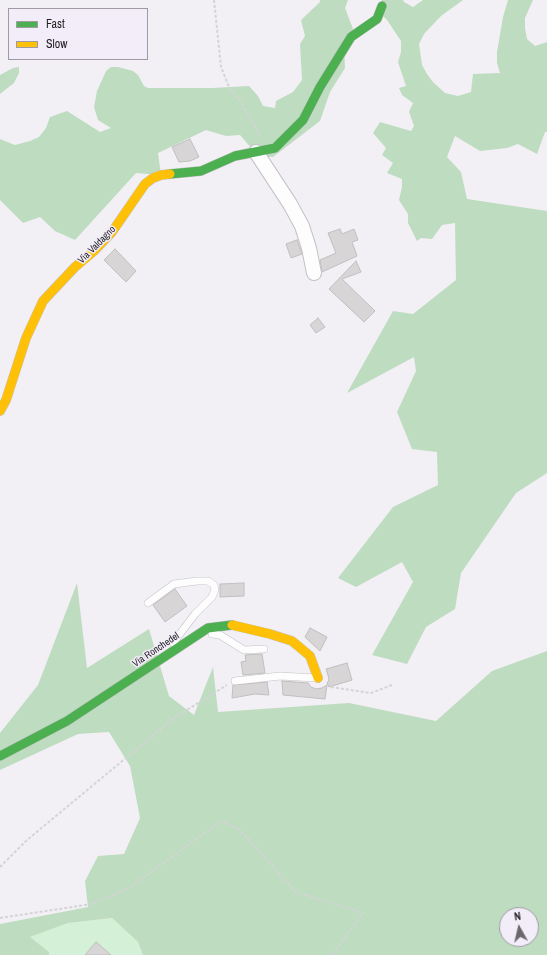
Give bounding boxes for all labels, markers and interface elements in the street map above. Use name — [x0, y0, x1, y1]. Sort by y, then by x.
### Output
legend — [8, 8, 148, 60]
text: Fast — [46, 16, 65, 32]
text: Slow — [46, 36, 67, 52]
street label: Via Valdagno — [76, 224, 118, 266]
street label: Via Ronchedel — [130, 630, 182, 670]
north arrow — [499, 907, 539, 947]
text: N — [513, 909, 522, 923]

